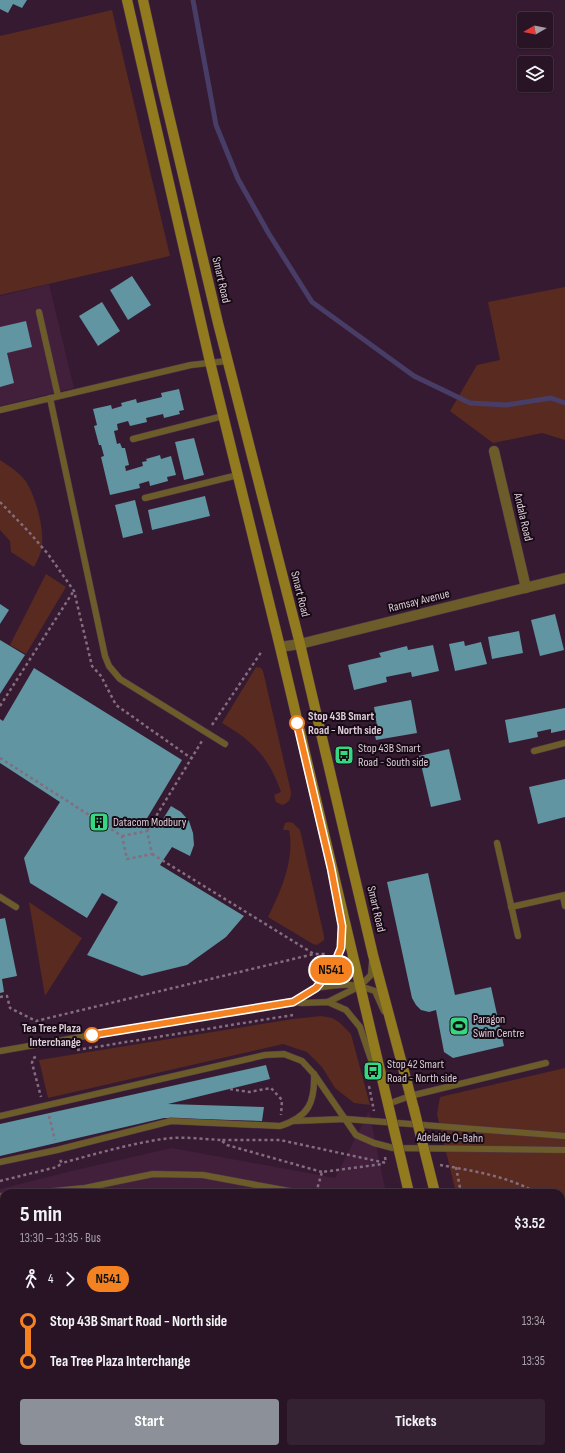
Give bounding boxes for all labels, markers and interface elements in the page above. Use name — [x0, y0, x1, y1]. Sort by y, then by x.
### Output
north arrow — [517, 12, 553, 48]
map controls — [517, 12, 553, 92]
button: layers — [517, 56, 553, 92]
street label: Smart Road — [208, 256, 234, 304]
street label: Andala Road — [510, 491, 536, 543]
street label: Smart Road — [287, 570, 313, 618]
street label: Ramsay Avenue — [387, 586, 451, 616]
place label: Stop 43B Smart Road - North side — [308, 709, 382, 738]
marker: Stop 43B Smart Road - North side — [289, 715, 305, 731]
place label: Stop 43B Smart Road - South side — [358, 741, 429, 770]
bus stop icon: Stop 43B Smart Road - South side — [333, 744, 355, 766]
building icon: Datacom Modbury — [88, 811, 110, 833]
place label: Datacom Modbury — [113, 815, 187, 830]
street label: Smart Road — [363, 885, 389, 933]
line badge: N541 — [303, 957, 359, 983]
text: N541 — [318, 961, 344, 978]
place label: Paragon Swim Centre — [473, 1012, 524, 1041]
sports icon: Paragon Swim Centre — [448, 1015, 470, 1037]
place label: Tea Tree Plaza Interchange — [22, 1021, 81, 1050]
marker: Tea Tree Plaza Interchange — [84, 1027, 100, 1043]
place label: Stop 42 Smart Road - North side — [387, 1057, 457, 1086]
bus stop icon: Stop 42 Smart Road - North side — [362, 1060, 384, 1082]
street label: Adelaide O-Bahn — [416, 1130, 483, 1146]
text: 5 min — [20, 1201, 62, 1228]
text: $3.52 — [514, 1214, 545, 1233]
text: 13:30 – 13:35 · Bus — [20, 1230, 101, 1246]
icon: walk — [20, 1268, 42, 1290]
icon: forward — [59, 1268, 81, 1290]
text: N541 — [95, 1270, 121, 1287]
text: 4 — [48, 1271, 53, 1287]
text: Stop 43B Smart Road - North side — [50, 1312, 227, 1331]
text: 13:34 — [522, 1313, 545, 1329]
text: Tea Tree Plaza Interchange — [50, 1352, 190, 1371]
text: 13:35 — [522, 1353, 545, 1369]
button: Start — [20, 1399, 279, 1445]
button: Tickets — [287, 1399, 545, 1445]

